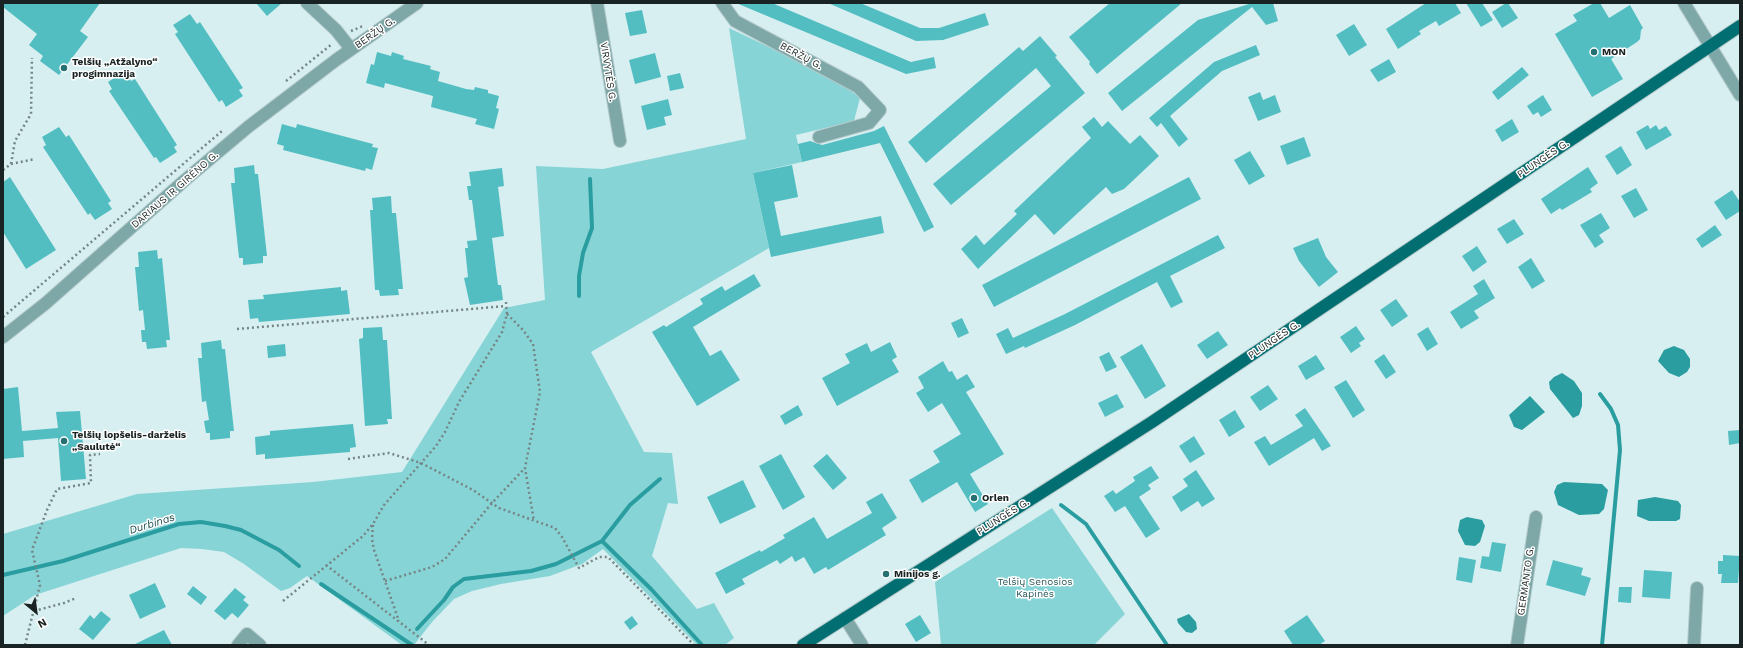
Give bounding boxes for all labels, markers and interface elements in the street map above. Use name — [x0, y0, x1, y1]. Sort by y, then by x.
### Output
street label: BERŽŲ G. — [353, 15, 397, 51]
street label: BERŽŲ G. — [778, 40, 824, 72]
street label: VIRVYTĖS G. — [597, 41, 619, 103]
place label: MON — [1602, 46, 1626, 58]
marker: MON — [1589, 47, 1599, 57]
place label: Telšių „Atžalyno“ progimnazija — [72, 56, 158, 80]
marker: Telšių „Atžalyno“ progimnazija — [59, 63, 69, 73]
street label: PLUNGĖS G. — [1515, 137, 1571, 181]
street label: DARIAUS IR GIRĖNO G. — [129, 149, 221, 231]
street label: PLUNGĖS G. — [1246, 318, 1302, 362]
place label: Telšių lopšelis-darželis „Saulutė“ — [72, 429, 186, 452]
marker: Telšių lopšelis-darželis „Saulutė“ — [59, 436, 69, 446]
place label: Orlen — [982, 492, 1009, 504]
marker: Orlen — [969, 493, 979, 503]
street label: PLUNGĖS G. — [975, 496, 1031, 538]
water label: Durbinas — [128, 511, 176, 537]
street label: GERMANTO G. — [1515, 546, 1537, 616]
place label: Minijos g. — [894, 568, 941, 580]
marker: Minijos g. — [881, 569, 891, 579]
park label: Telšių Senosios Kapinės — [998, 576, 1072, 600]
north arrow — [16, 592, 56, 632]
text: N — [35, 615, 49, 631]

